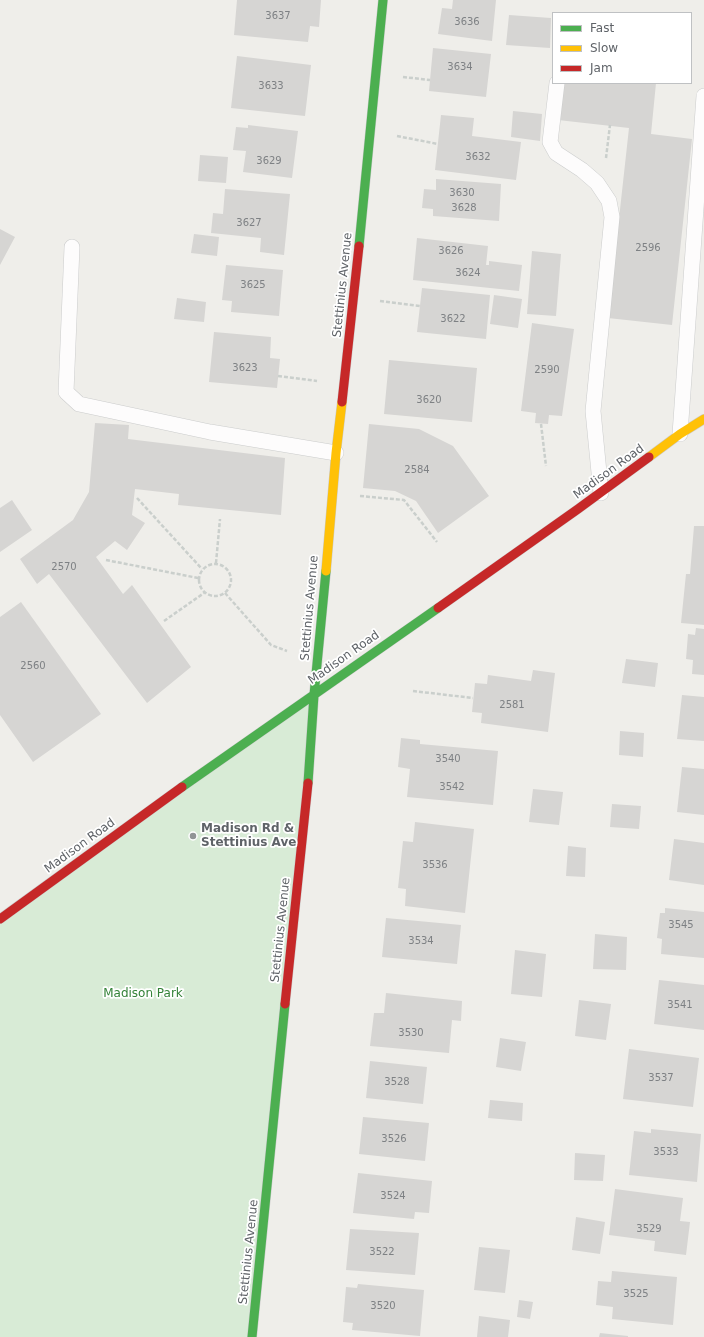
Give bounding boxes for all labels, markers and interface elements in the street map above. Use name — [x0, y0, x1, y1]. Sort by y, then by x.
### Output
house number: 3637 — [265, 10, 291, 22]
legend — [552, 12, 692, 84]
house number: 3636 — [454, 16, 480, 28]
text: Fast — [590, 21, 614, 35]
text: Slow — [590, 41, 618, 55]
house number: 3634 — [447, 61, 473, 73]
text: Jam — [590, 61, 613, 75]
house number: 3633 — [258, 80, 284, 92]
house number: 3632 — [465, 151, 491, 163]
house number: 3629 — [256, 155, 282, 167]
house number: 3630 — [449, 187, 475, 199]
house number: 3628 — [451, 202, 477, 214]
house number: 3627 — [236, 217, 262, 229]
street label: Stettinius Avenue — [330, 232, 356, 338]
house number: 2596 — [635, 242, 661, 254]
house number: 3626 — [438, 245, 464, 257]
house number: 3624 — [455, 267, 481, 279]
house number: 3625 — [240, 279, 266, 291]
house number: 3622 — [440, 313, 466, 325]
house number: 3623 — [232, 362, 258, 374]
house number: 2590 — [534, 364, 560, 376]
house number: 3620 — [416, 394, 442, 406]
street label: Madison Road — [571, 442, 647, 502]
house number: 2584 — [404, 464, 430, 476]
street label: Stettinius Avenue — [298, 555, 322, 661]
house number: 2570 — [51, 561, 77, 573]
street label: Madison Road — [306, 628, 382, 688]
house number: 2560 — [20, 660, 46, 672]
house number: 2581 — [499, 699, 525, 711]
house number: 3540 — [435, 753, 461, 765]
house number: 3542 — [439, 781, 465, 793]
street label: Madison Road — [42, 816, 118, 876]
place label: Madison Rd & Stettinius Ave — [201, 822, 296, 850]
marker: Madison Rd & Stettinius Ave — [188, 831, 198, 841]
house number: 3536 — [422, 859, 448, 871]
street label: Stettinius Avenue — [268, 877, 294, 983]
house number: 3545 — [668, 919, 694, 931]
house number: 3534 — [408, 935, 434, 947]
park label: Madison Park — [103, 987, 183, 1001]
house number: 3541 — [667, 999, 693, 1011]
house number: 3530 — [398, 1027, 424, 1039]
house number: 3537 — [648, 1072, 674, 1084]
house number: 3528 — [384, 1076, 410, 1088]
house number: 3526 — [381, 1133, 407, 1145]
house number: 3533 — [653, 1146, 679, 1158]
house number: 3524 — [380, 1190, 406, 1202]
street label: Stettinius Avenue — [236, 1199, 262, 1305]
house number: 3529 — [636, 1223, 662, 1235]
house number: 3522 — [369, 1246, 395, 1258]
house number: 3525 — [623, 1288, 649, 1300]
house number: 3520 — [370, 1300, 396, 1312]

